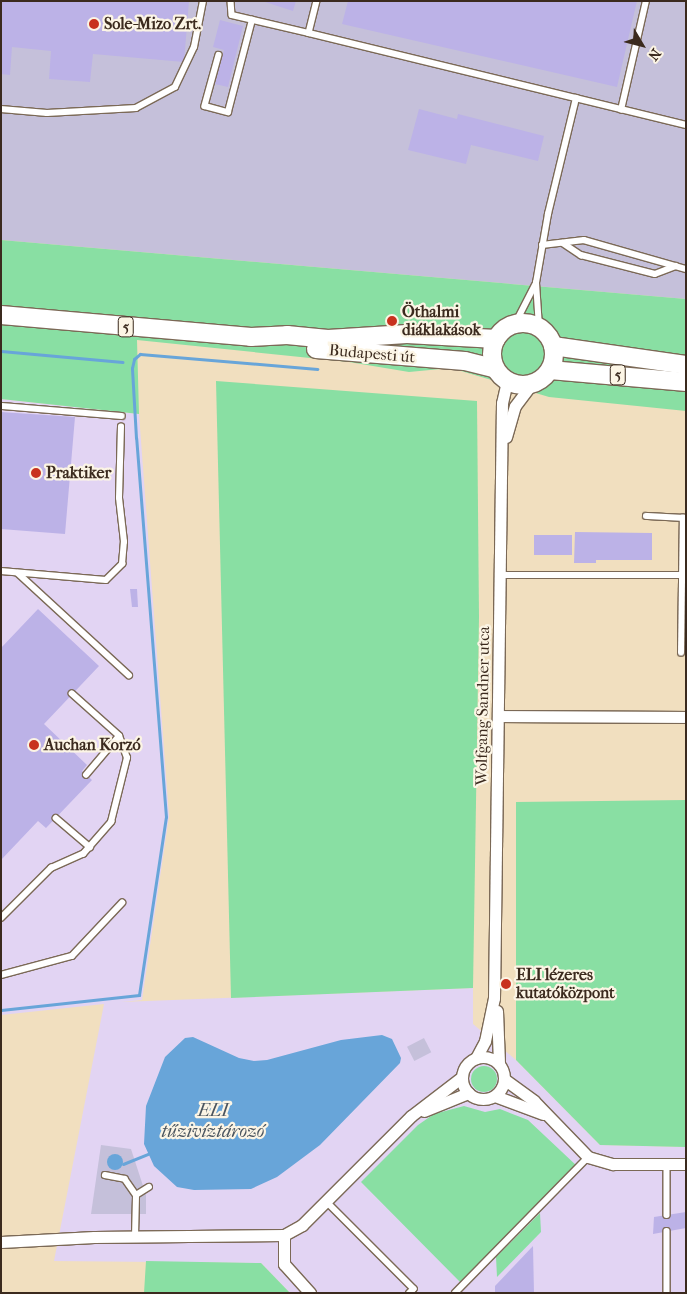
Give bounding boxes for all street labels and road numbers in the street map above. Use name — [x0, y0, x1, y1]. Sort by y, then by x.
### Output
road number: 5 — [117, 314, 135, 340]
street label: Budapesti út — [328, 341, 416, 367]
road number: 5 — [609, 362, 627, 388]
street label: Wolfgang Sandner utca — [472, 626, 494, 786]

